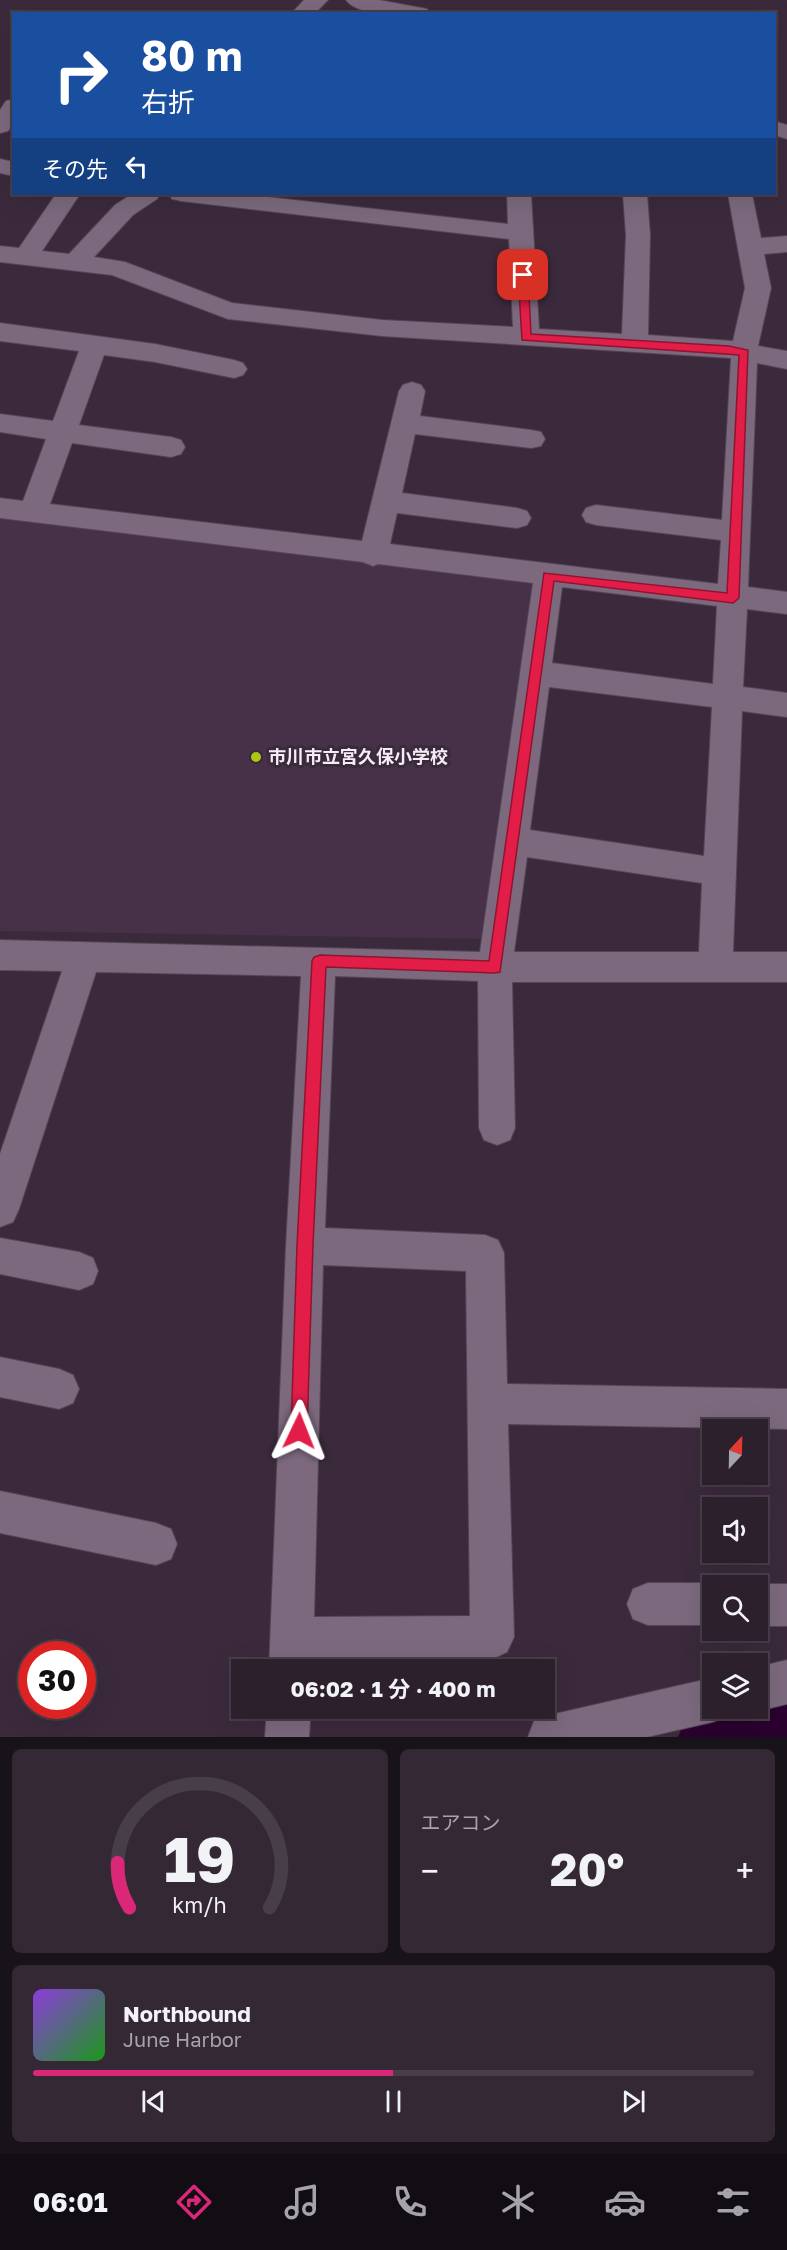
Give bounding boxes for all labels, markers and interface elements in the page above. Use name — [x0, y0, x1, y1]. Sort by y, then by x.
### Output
text: 80 m — [141, 30, 242, 80]
icon: right — [42, 36, 120, 114]
text: 右折 — [141, 86, 195, 118]
icon: left — [120, 150, 153, 183]
text: その先 — [42, 155, 108, 182]
pin — [497, 249, 548, 300]
icon: arrive — [506, 258, 539, 291]
place label: 市川市立宮久保小学校 — [268, 745, 448, 767]
marker: 市川市立宮久保小学校 — [249, 750, 263, 764]
position arrow — [267, 1399, 331, 1463]
north arrow — [702, 1419, 768, 1485]
map controls — [702, 1419, 768, 1719]
button: sound — [702, 1497, 768, 1563]
button: search — [702, 1575, 768, 1641]
speed limit sign: 30 — [18, 1641, 96, 1719]
button: layers — [702, 1653, 768, 1719]
text: 06:02 · 1 分 · 400 m — [290, 1675, 496, 1702]
text: エアコン — [421, 1810, 501, 1834]
text: 19 — [164, 1821, 236, 1896]
text: 20° — [550, 1842, 624, 1896]
text: − — [421, 1851, 439, 1890]
text: + — [736, 1851, 754, 1890]
text: km/h — [172, 1892, 227, 1918]
text: Northbound — [123, 2000, 251, 2027]
text: June Harbor — [123, 2027, 242, 2051]
icon: previous — [137, 2085, 170, 2118]
icon: pause — [377, 2085, 410, 2118]
icon: next — [617, 2085, 650, 2118]
icon: directions — [173, 2181, 215, 2223]
icon: music — [281, 2181, 323, 2223]
icon: phone — [389, 2181, 431, 2223]
icon: climate — [497, 2181, 539, 2223]
icon: car — [604, 2181, 646, 2223]
icon: filters — [712, 2181, 754, 2223]
text: 06:01 — [33, 2186, 108, 2218]

